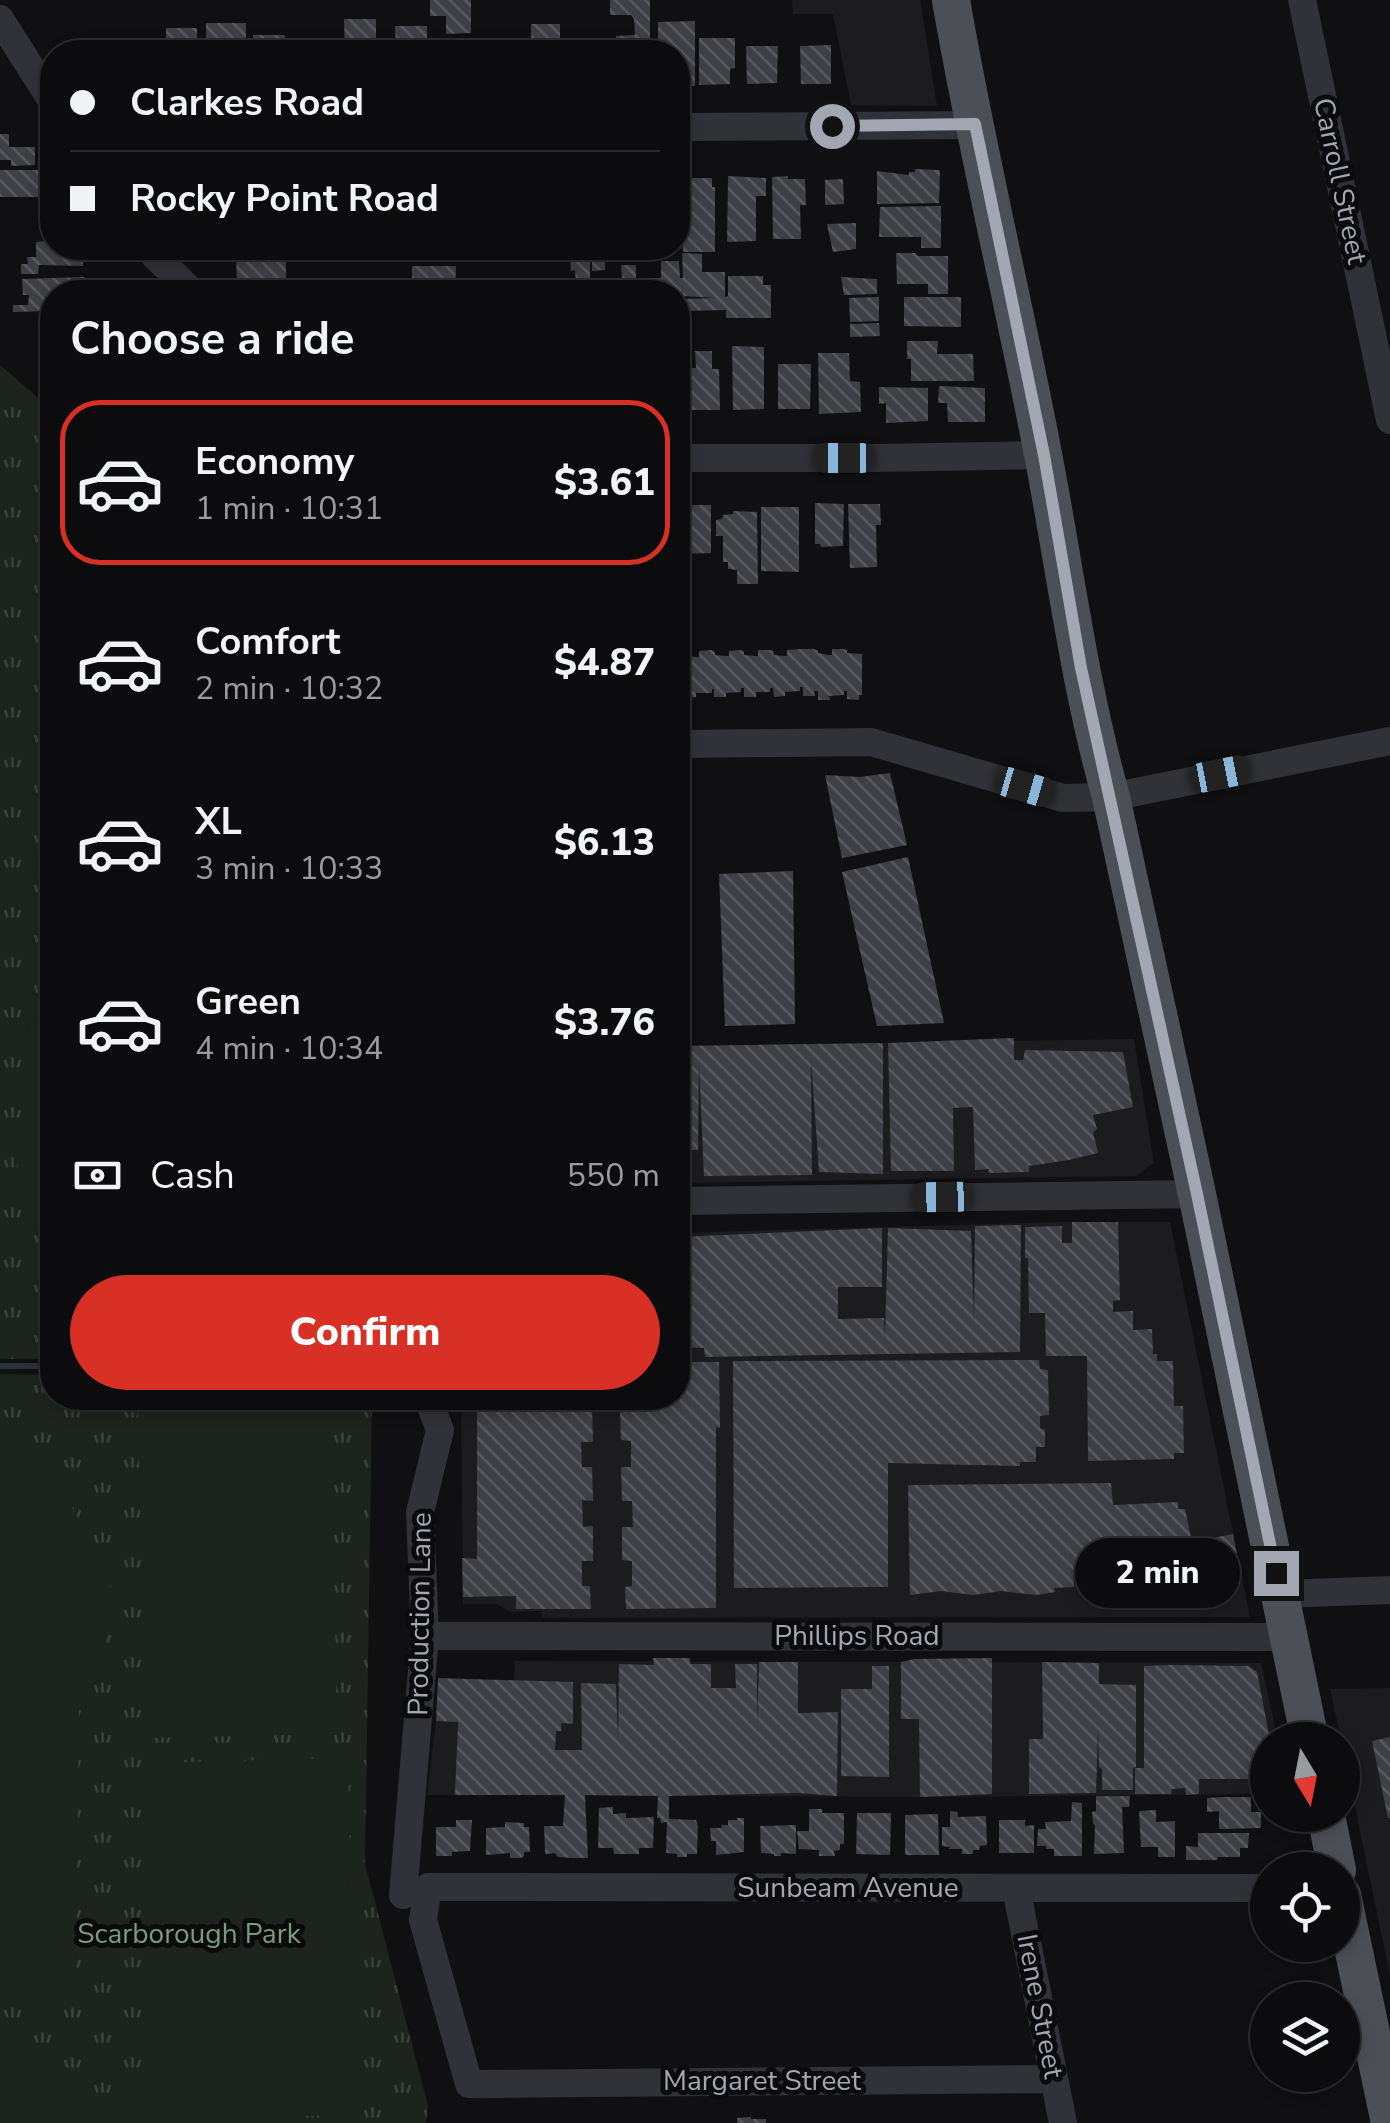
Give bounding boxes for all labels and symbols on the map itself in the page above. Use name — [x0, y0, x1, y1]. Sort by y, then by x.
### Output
street label: Carroll Street — [1304, 94, 1376, 268]
route start — [810, 104, 855, 149]
car — [814, 443, 874, 473]
car — [1188, 754, 1252, 794]
car — [992, 764, 1058, 810]
car — [912, 1181, 972, 1213]
street label: Production Lane — [399, 1512, 441, 1716]
callout: 2 min — [1076, 1538, 1241, 1608]
route end — [1254, 1551, 1299, 1596]
street label: Phillips Road — [774, 1617, 940, 1655]
north arrow — [1250, 1722, 1360, 1832]
street label: Sunbeam Avenue — [737, 1869, 959, 1907]
park label: Scarborough Park — [77, 1915, 302, 1953]
street label: Irene Street — [1007, 1931, 1073, 2082]
street label: Margaret Street — [663, 2062, 861, 2100]

